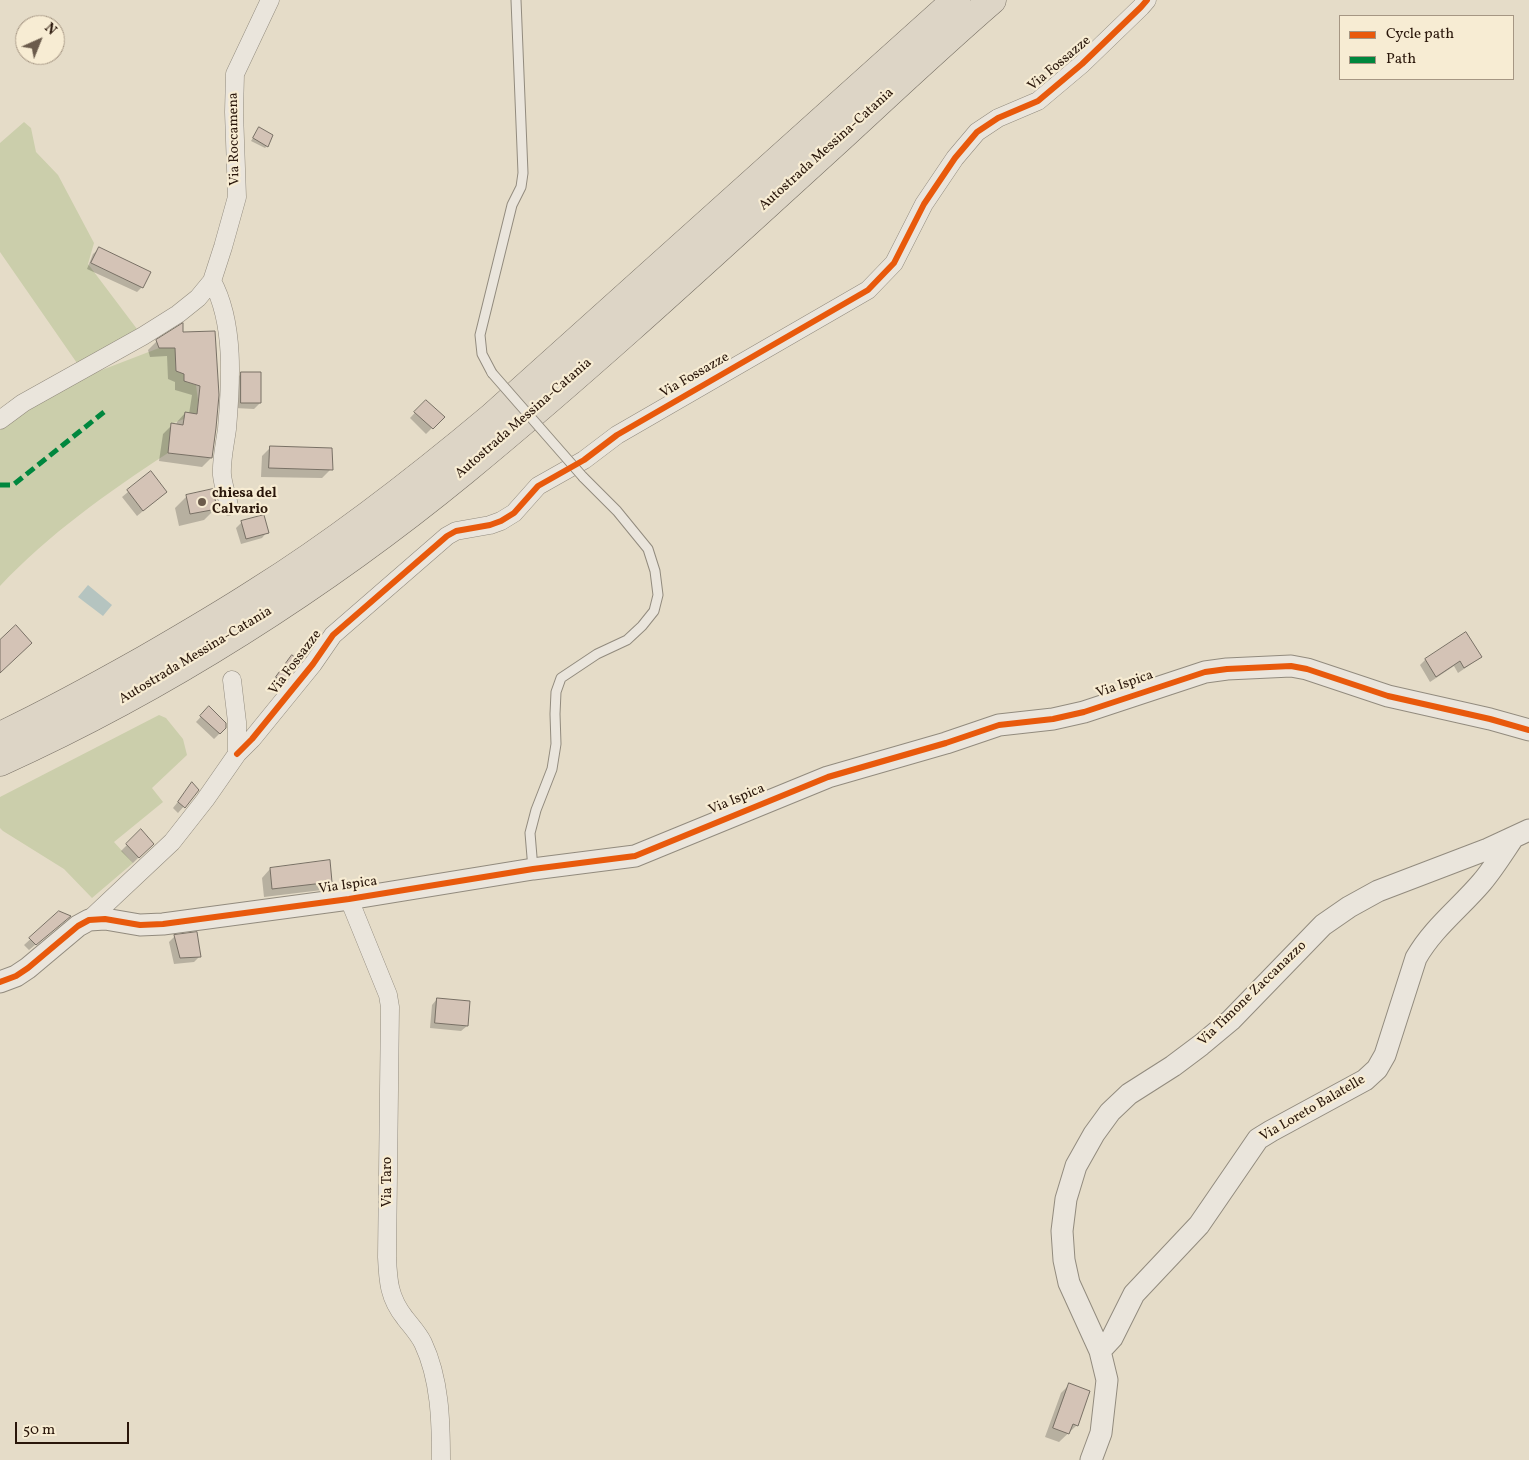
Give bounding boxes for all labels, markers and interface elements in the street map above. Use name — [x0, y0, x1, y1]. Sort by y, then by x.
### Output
north arrow — [15, 15, 65, 65]
legend — [1339, 15, 1514, 80]
text: N — [40, 19, 60, 40]
text: Cycle path — [1386, 24, 1454, 45]
street label: Via Fossazze — [1025, 33, 1095, 95]
text: Path — [1386, 49, 1416, 70]
street label: Autostrada Messina-Catania — [756, 85, 898, 215]
street label: Via Roccamena — [226, 92, 244, 186]
street label: Via Fossazze — [657, 349, 733, 403]
street label: Autostrada Messina-Catania — [452, 355, 596, 483]
place label: chiesa del Calvario — [212, 486, 277, 518]
marker: chiesa del Calvario — [196, 496, 208, 508]
street label: Autostrada Messina-Catania — [116, 604, 276, 708]
street label: Via Fossazze — [266, 627, 326, 699]
street label: Via Ispica — [1094, 667, 1156, 703]
street label: Via Ispica — [706, 781, 768, 819]
street label: Via Ispica — [317, 874, 379, 898]
street label: Via Timone Zaccanazzo — [1195, 938, 1311, 1050]
street label: Via Loreto Balatelle — [1257, 1072, 1369, 1146]
street label: Via Taro — [380, 1157, 396, 1207]
scale bar — [18, 1412, 131, 1444]
text: 50 m — [23, 1420, 55, 1441]

